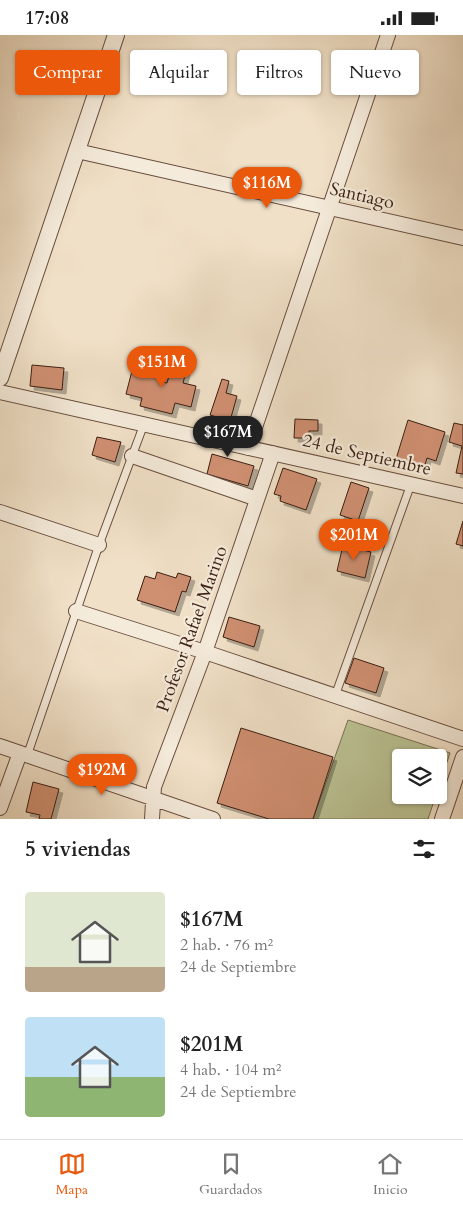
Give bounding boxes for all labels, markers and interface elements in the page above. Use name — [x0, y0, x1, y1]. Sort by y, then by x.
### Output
text: 17:08 — [25, 5, 69, 31]
chip: Comprar — [15, 50, 120, 95]
chip: Alquilar — [130, 50, 227, 95]
chip: Filtros — [237, 50, 321, 95]
chip: Nuevo — [331, 50, 419, 95]
pin: $116M — [232, 167, 302, 209]
text: $116M — [243, 172, 291, 194]
street label: Santiago — [327, 176, 397, 216]
pin: $151M — [127, 345, 197, 388]
text: $151M — [138, 351, 186, 373]
pin: $167M — [193, 415, 263, 458]
text: $167M — [204, 421, 252, 443]
street label: 24 de Septiembre — [300, 428, 434, 482]
pin: $201M — [319, 519, 389, 561]
text: $201M — [330, 524, 378, 546]
street label: Profesor Rafael Marino — [150, 542, 234, 716]
map controls — [392, 749, 447, 804]
button: layers — [392, 749, 447, 804]
pin: $192M — [67, 753, 137, 796]
text: $192M — [78, 759, 126, 781]
text: 5 viviendas — [25, 835, 131, 864]
icon: filters — [410, 835, 438, 863]
text: $167M — [180, 905, 243, 934]
icon: home — [65, 912, 125, 972]
text: 2 hab. · 76 m² — [180, 934, 273, 956]
text: 24 de Septiembre — [180, 956, 297, 978]
text: $201M — [180, 1030, 243, 1059]
icon: home — [65, 1037, 125, 1097]
text: 4 hab. · 104 m² — [180, 1059, 281, 1081]
text: 24 de Septiembre — [180, 1081, 297, 1103]
tab: Mapa — [55, 1150, 88, 1199]
tab: Guardados — [199, 1150, 262, 1199]
tab: Inicio — [373, 1150, 408, 1199]

